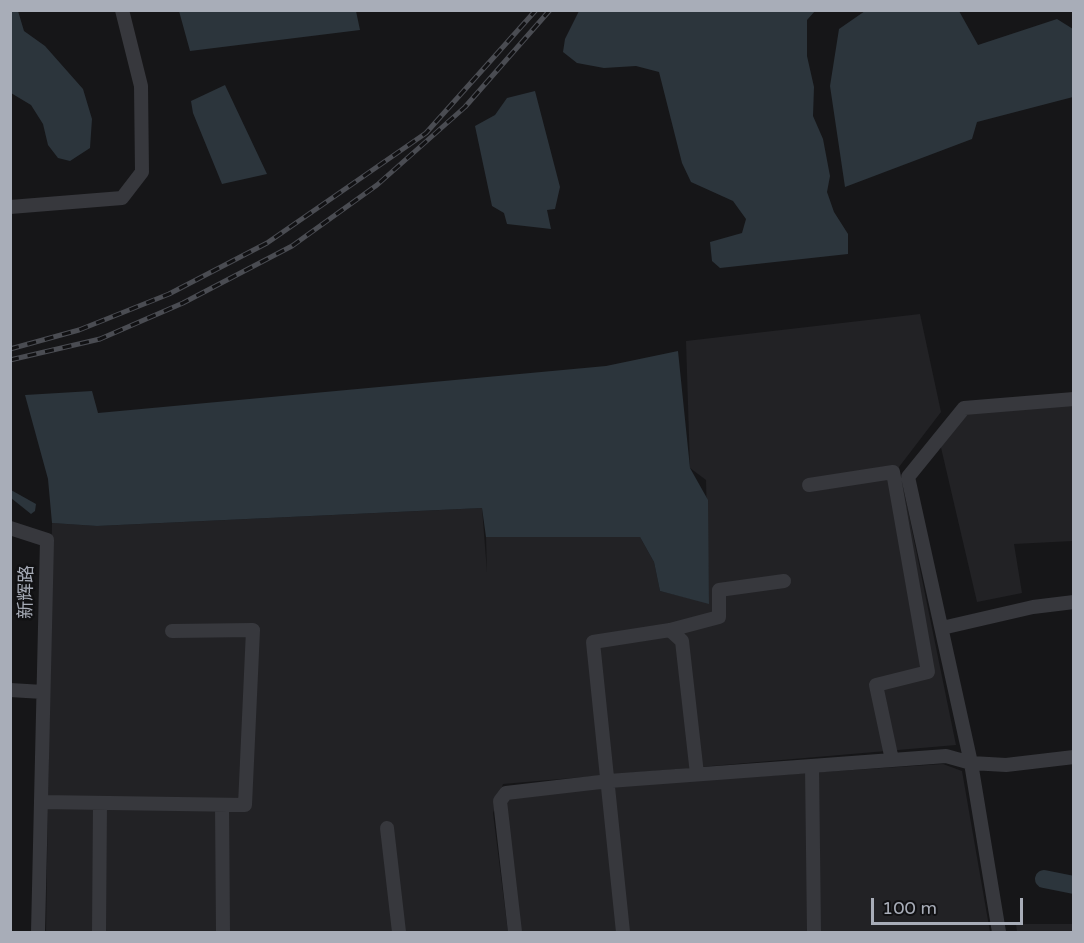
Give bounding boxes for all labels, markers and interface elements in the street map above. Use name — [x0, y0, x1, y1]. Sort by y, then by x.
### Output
street label: 新辉路 — [16, 565, 38, 619]
scale bar — [874, 886, 1026, 924]
text: 100 m — [882, 897, 937, 919]

